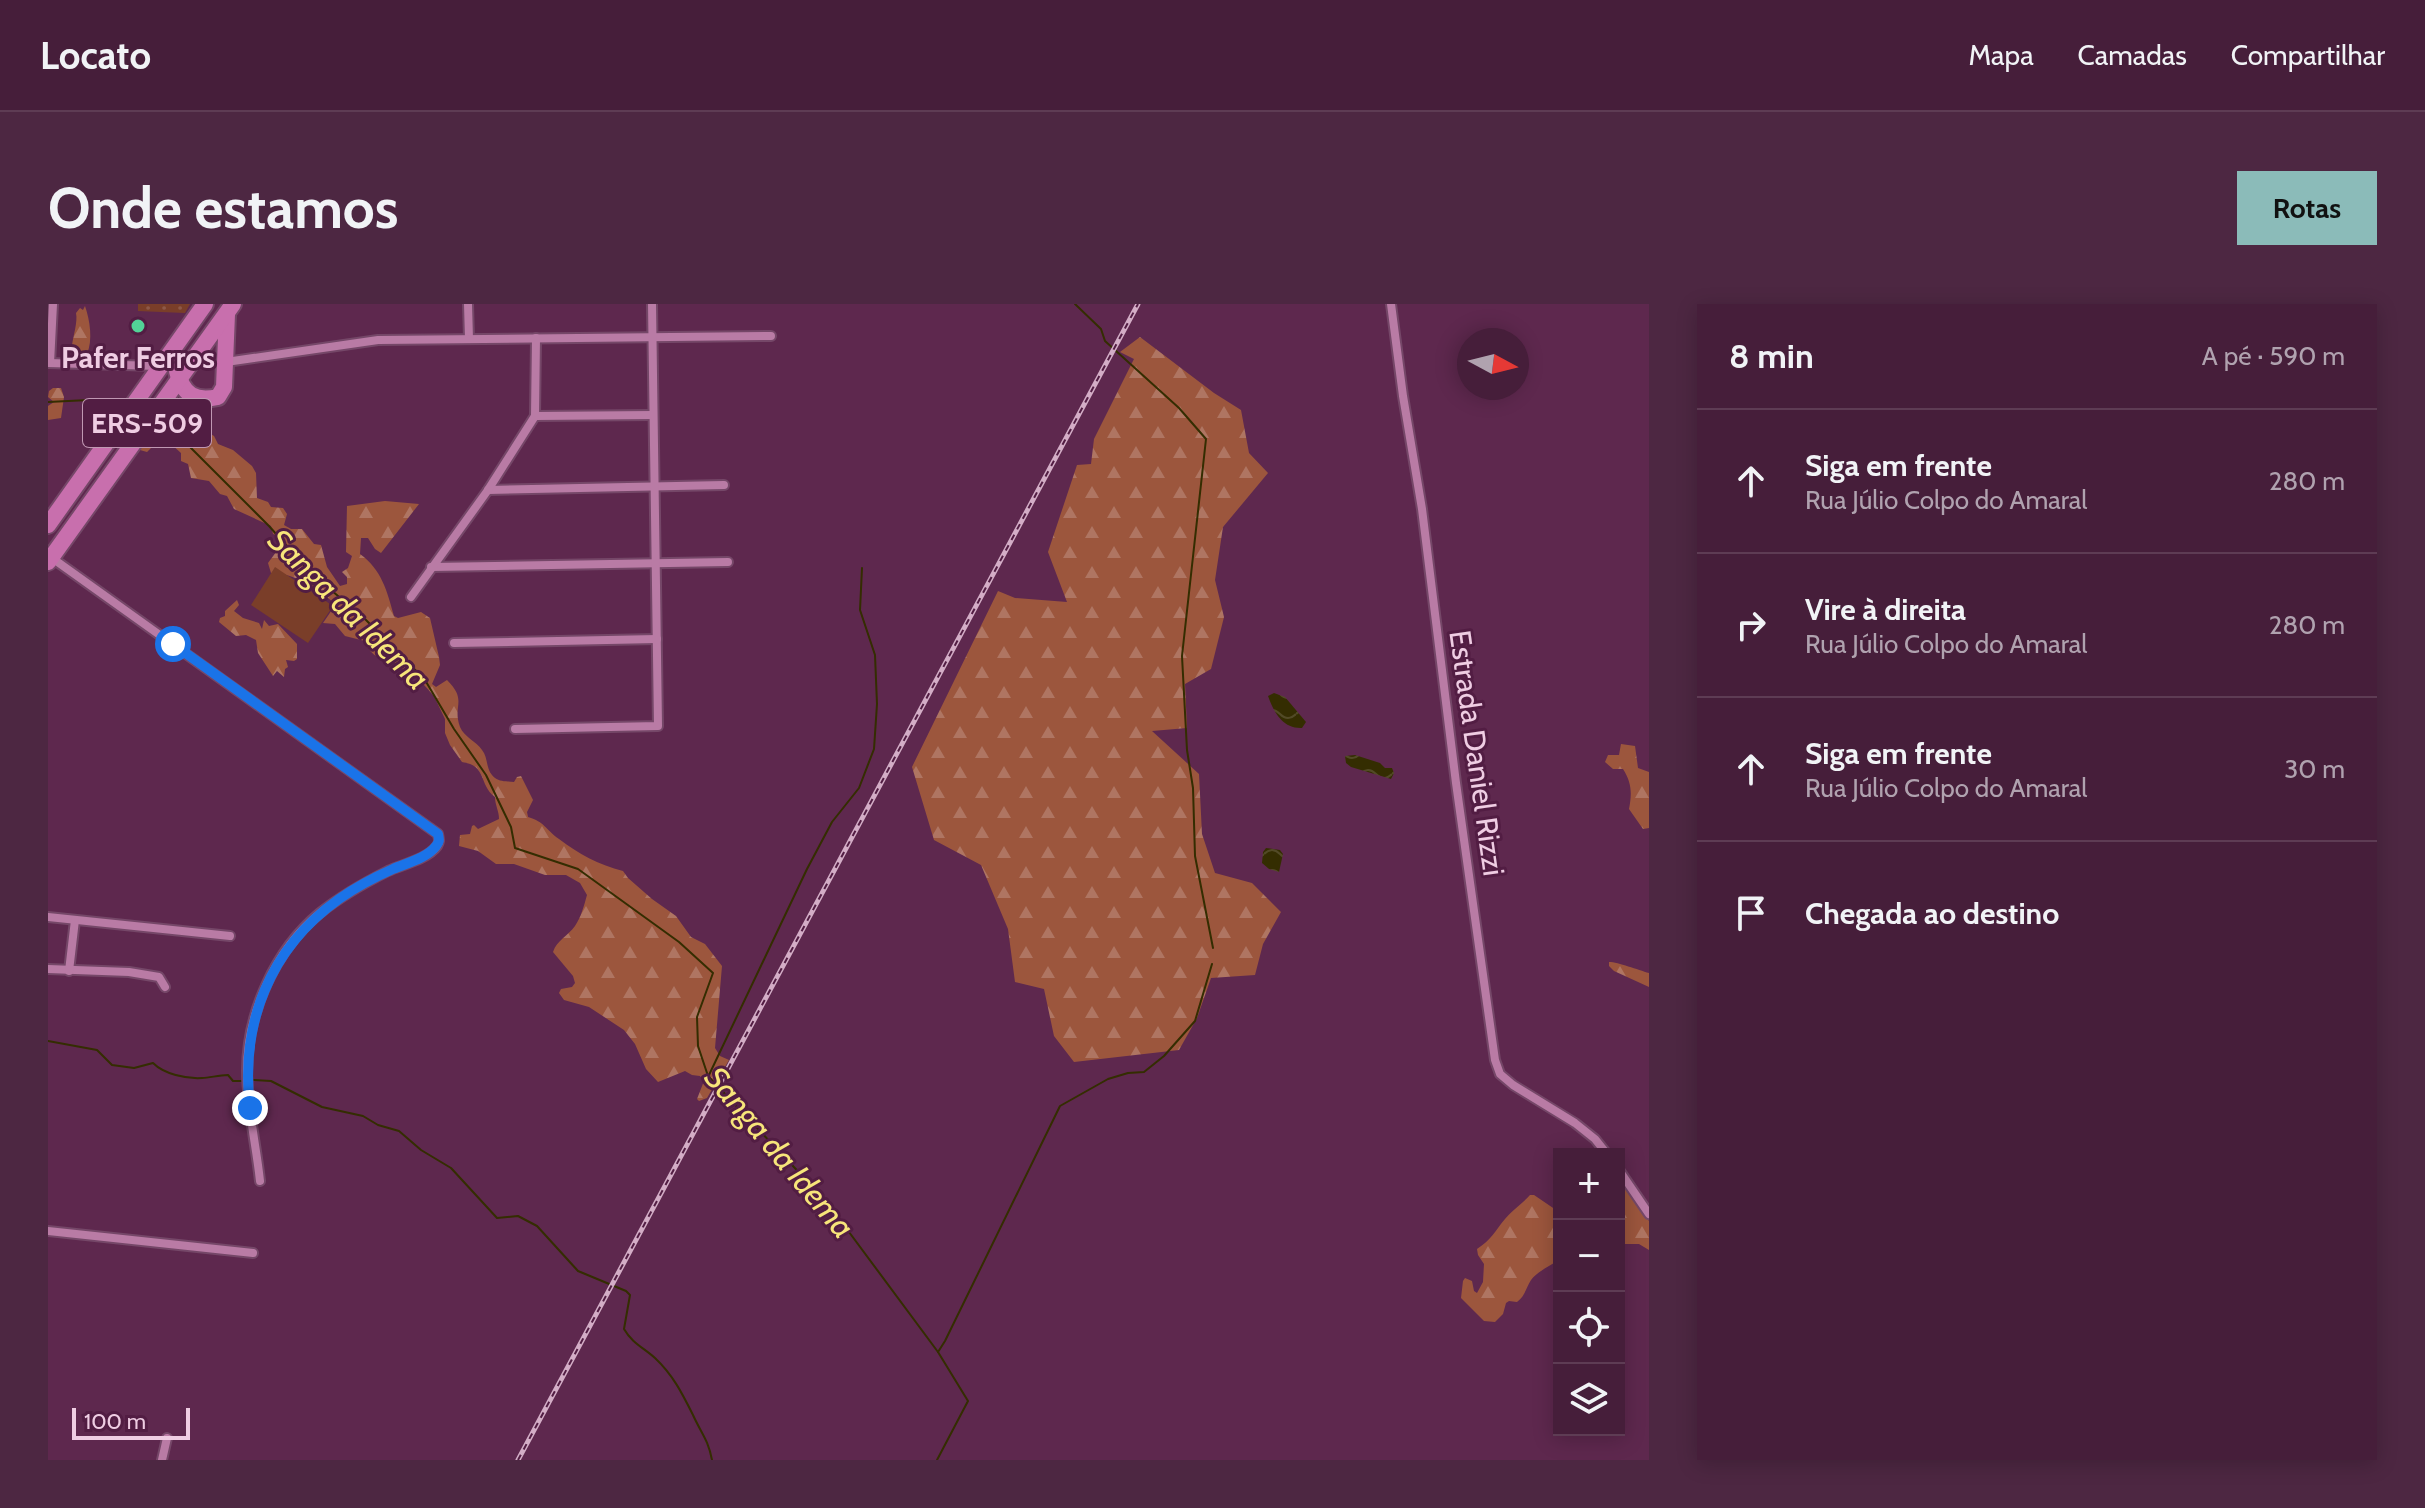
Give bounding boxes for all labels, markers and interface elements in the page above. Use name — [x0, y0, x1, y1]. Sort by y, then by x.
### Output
text: Locato — [40, 32, 151, 79]
text: Mapa — [1969, 38, 2034, 72]
text: Camadas — [2078, 38, 2187, 72]
text: Compartilhar — [2231, 38, 2385, 72]
button: Rotas — [2237, 171, 2377, 245]
text: Onde estamos — [48, 174, 398, 242]
marker: Pafer Ferros — [129, 317, 147, 335]
north arrow — [1457, 328, 1529, 400]
text: 8 min — [1729, 335, 1814, 377]
place label: Pafer Ferros — [61, 339, 215, 376]
text: A pé · 590 m — [2202, 340, 2345, 372]
road number: ERS-509 — [83, 399, 211, 447]
text: Siga em frente — [1805, 447, 1992, 484]
icon: ahead — [1729, 459, 1773, 503]
text: 280 m — [2269, 465, 2345, 497]
text: Rua Júlio Colpo do Amaral — [1805, 484, 2087, 516]
water label: Sanga da Idema — [260, 520, 438, 698]
text: Vire à direita — [1805, 591, 1966, 628]
icon: right — [1729, 603, 1773, 647]
text: 280 m — [2269, 609, 2345, 641]
route start — [155, 626, 191, 662]
street label: Estrada Daniel Rizzi — [1441, 628, 1513, 878]
text: Rua Júlio Colpo do Amaral — [1805, 628, 2087, 660]
text: Siga em frente — [1805, 735, 1992, 772]
icon: ahead — [1729, 747, 1773, 791]
text: 30 m — [2284, 753, 2345, 785]
text: Rua Júlio Colpo do Amaral — [1805, 772, 2087, 804]
icon: arrive — [1729, 891, 1773, 935]
text: Chegada ao destino — [1805, 895, 2059, 932]
water label: Sanga da Idema — [697, 1058, 863, 1246]
route end — [232, 1090, 268, 1126]
map controls — [1553, 1148, 1625, 1436]
button: + — [1553, 1148, 1625, 1220]
button: − — [1553, 1220, 1625, 1292]
button: locate — [1553, 1292, 1625, 1364]
button: layers — [1553, 1364, 1625, 1436]
scale bar — [72, 1404, 190, 1440]
text: 100 m — [84, 1408, 146, 1435]

